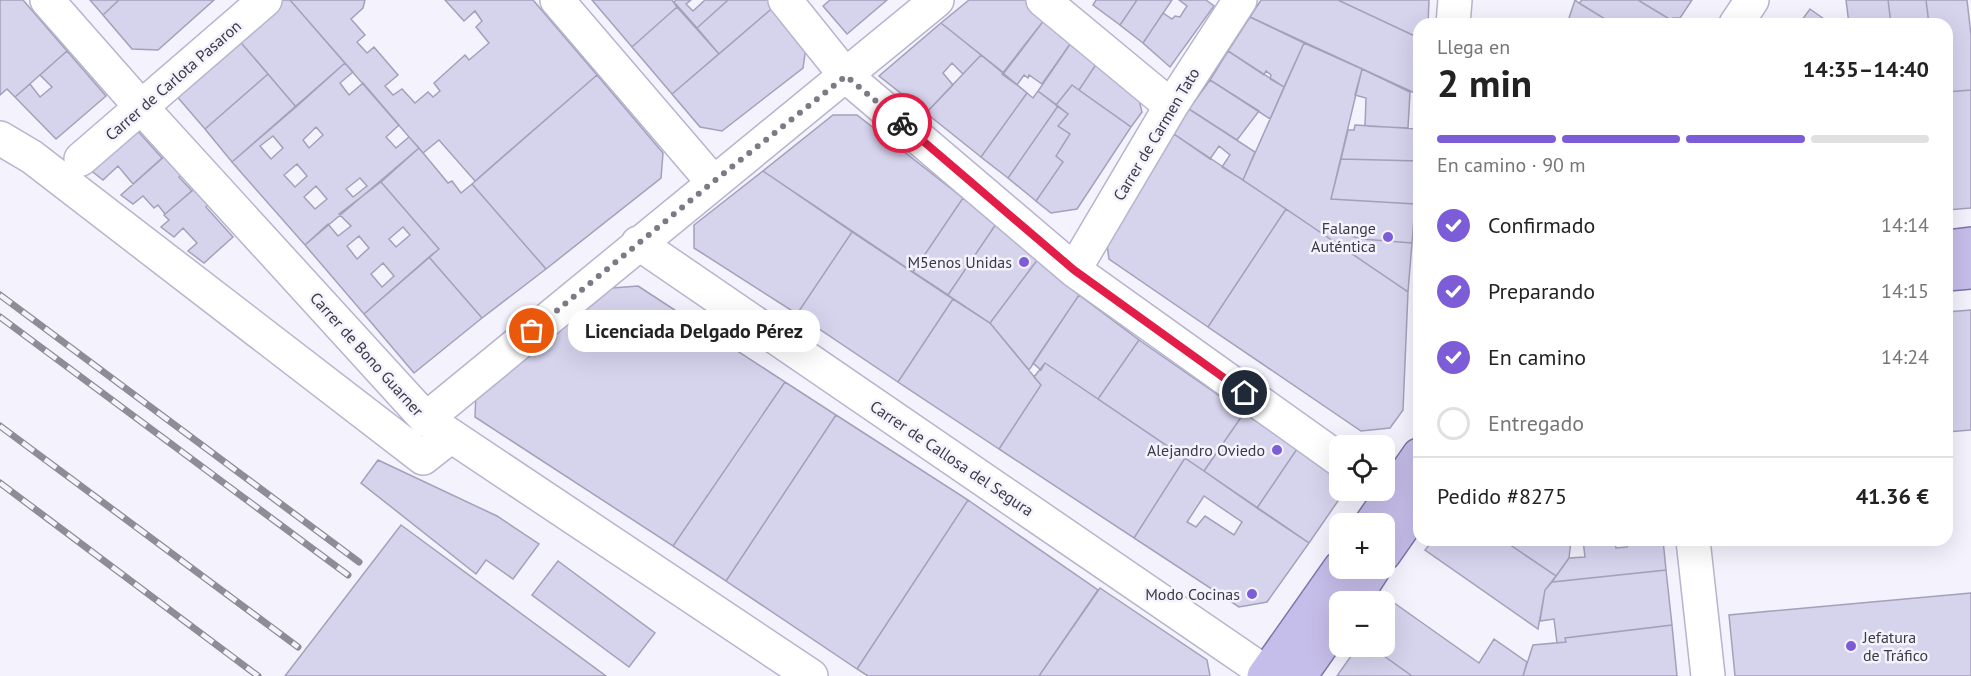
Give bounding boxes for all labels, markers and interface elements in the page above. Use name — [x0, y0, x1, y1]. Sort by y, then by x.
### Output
street label: Carrer de Carlota Pasaron — [101, 16, 245, 144]
text: Llega en — [1437, 34, 1510, 60]
text: 14:35–14:40 — [1803, 55, 1929, 83]
text: 2 min — [1437, 57, 1532, 108]
street label: Carrer de Carmen Tato — [1108, 64, 1204, 204]
courier — [872, 93, 932, 153]
icon: bike — [886, 107, 919, 140]
text: En camino · 90 m — [1437, 152, 1586, 178]
icon: check — [1437, 209, 1470, 242]
text: Confirmado — [1488, 211, 1595, 239]
text: 14:14 — [1881, 212, 1929, 238]
place label: Falange Auténtica — [1311, 218, 1376, 256]
marker: Falange Auténtica — [1381, 230, 1395, 244]
place label: M5enos Unidas — [907, 252, 1012, 272]
marker: M5enos Unidas — [1017, 255, 1031, 269]
icon: check — [1437, 275, 1470, 308]
text: Preparando — [1488, 277, 1595, 305]
text: 14:15 — [1881, 278, 1929, 304]
street label: Carrer de Bono Guarner — [306, 288, 428, 421]
pin — [506, 305, 557, 356]
callout: Licenciada Delgado Pérez — [568, 310, 820, 352]
icon: bag — [515, 314, 548, 347]
text: Licenciada Delgado Pérez — [585, 318, 803, 344]
icon: check — [1437, 341, 1470, 374]
text: En camino — [1488, 343, 1586, 371]
text: 14:24 — [1881, 344, 1929, 370]
pin — [1219, 367, 1270, 418]
icon: home — [1228, 376, 1261, 409]
street label: Carrer de Callosa del Segura — [866, 396, 1038, 520]
text: Entregado — [1488, 409, 1584, 437]
map controls — [1329, 435, 1395, 657]
button: locate — [1329, 435, 1395, 501]
place label: Alejandro Oviedo — [1147, 440, 1265, 460]
marker: Alejandro Oviedo — [1270, 443, 1284, 457]
text: Pedido #8275 — [1437, 482, 1567, 510]
text: 41.36 € — [1856, 482, 1929, 510]
button: + — [1329, 513, 1395, 579]
place label: Modo Cocinas — [1145, 584, 1240, 604]
marker: Modo Cocinas — [1245, 587, 1259, 601]
button: − — [1329, 591, 1395, 657]
place label: Jefatura de Tráfico — [1862, 627, 1928, 665]
marker: Jefatura de Tráfico — [1844, 639, 1858, 653]

